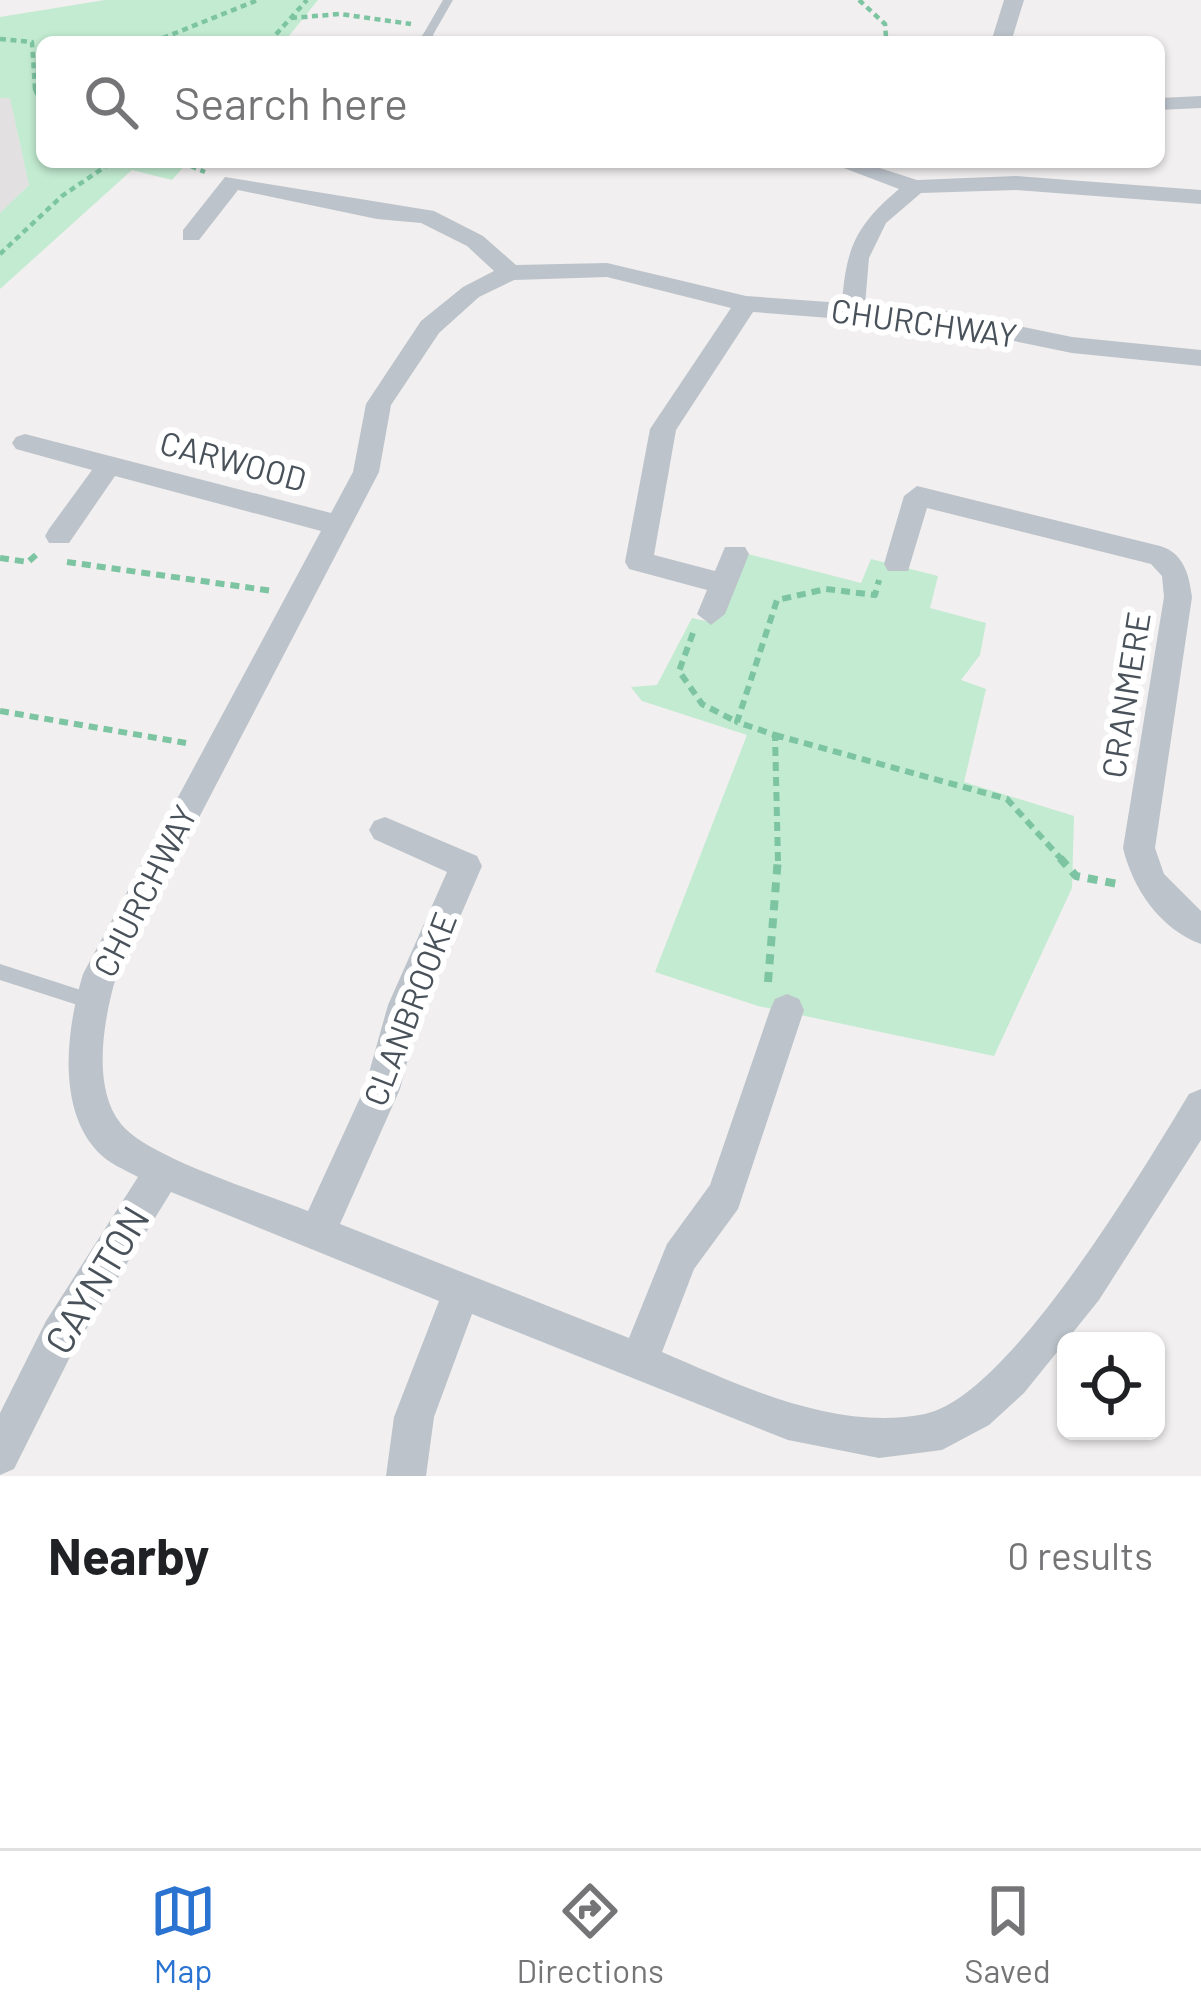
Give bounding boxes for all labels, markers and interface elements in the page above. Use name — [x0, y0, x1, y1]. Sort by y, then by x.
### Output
search box — [36, 36, 1165, 168]
icon: search — [78, 69, 144, 135]
text: Search here — [174, 75, 408, 129]
street label: CHURCHWAY — [829, 289, 1020, 355]
street label: CARWOOD — [156, 421, 311, 499]
street label: CRANMERE — [1092, 609, 1158, 781]
street label: CHURCHWAY — [84, 798, 204, 983]
street label: CLANBROOKE — [354, 906, 464, 1111]
street label: CAYNTON — [33, 1197, 158, 1361]
map controls — [1057, 1332, 1165, 1440]
button: locate — [1057, 1332, 1165, 1440]
text: Nearby — [48, 1524, 209, 1585]
text: 0 results — [1007, 1531, 1153, 1578]
tab: Map — [150, 1878, 216, 1990]
tab: Directions — [516, 1878, 664, 1990]
tab: Saved — [964, 1878, 1051, 1990]

